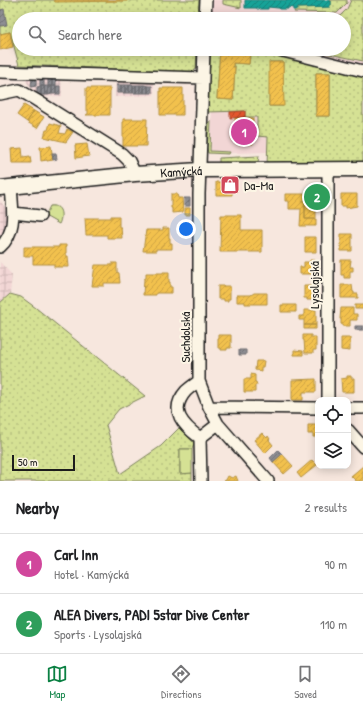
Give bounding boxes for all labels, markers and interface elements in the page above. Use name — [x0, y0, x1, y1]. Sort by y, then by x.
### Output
search box — [12, 12, 351, 56]
icon: search — [26, 23, 48, 45]
text: Search here — [58, 24, 122, 45]
pin: 1 — [231, 117, 257, 147]
street label: Kamýcká — [160, 161, 203, 181]
shop icon: Da-Ma — [219, 174, 241, 196]
place label: Da-Ma — [244, 176, 273, 194]
pin: 2 — [304, 182, 330, 212]
your location — [176, 219, 196, 239]
street label: Lysolajská — [305, 261, 323, 309]
street label: Suchdolská — [176, 312, 194, 362]
map controls — [315, 397, 351, 469]
button: locate — [315, 397, 351, 433]
button: layers — [315, 433, 351, 469]
scale bar — [12, 453, 75, 472]
text: 50 m — [18, 455, 38, 469]
text: Nearby — [16, 496, 59, 519]
text: 2 results — [305, 498, 347, 516]
text: Carl Inn — [54, 544, 98, 565]
text: 1 — [27, 555, 31, 573]
text: 90 m — [325, 555, 347, 573]
text: Hotel · Kamýcká — [54, 565, 129, 583]
text: ALEA Divers, PADI 5star Dive Center — [54, 604, 250, 625]
text: 2 — [26, 615, 32, 633]
text: 110 m — [320, 615, 347, 633]
text: Sports · Lysolajská — [54, 625, 142, 643]
tab: Map — [46, 663, 68, 701]
tab: Directions — [161, 663, 202, 701]
tab: Saved — [294, 663, 317, 701]

